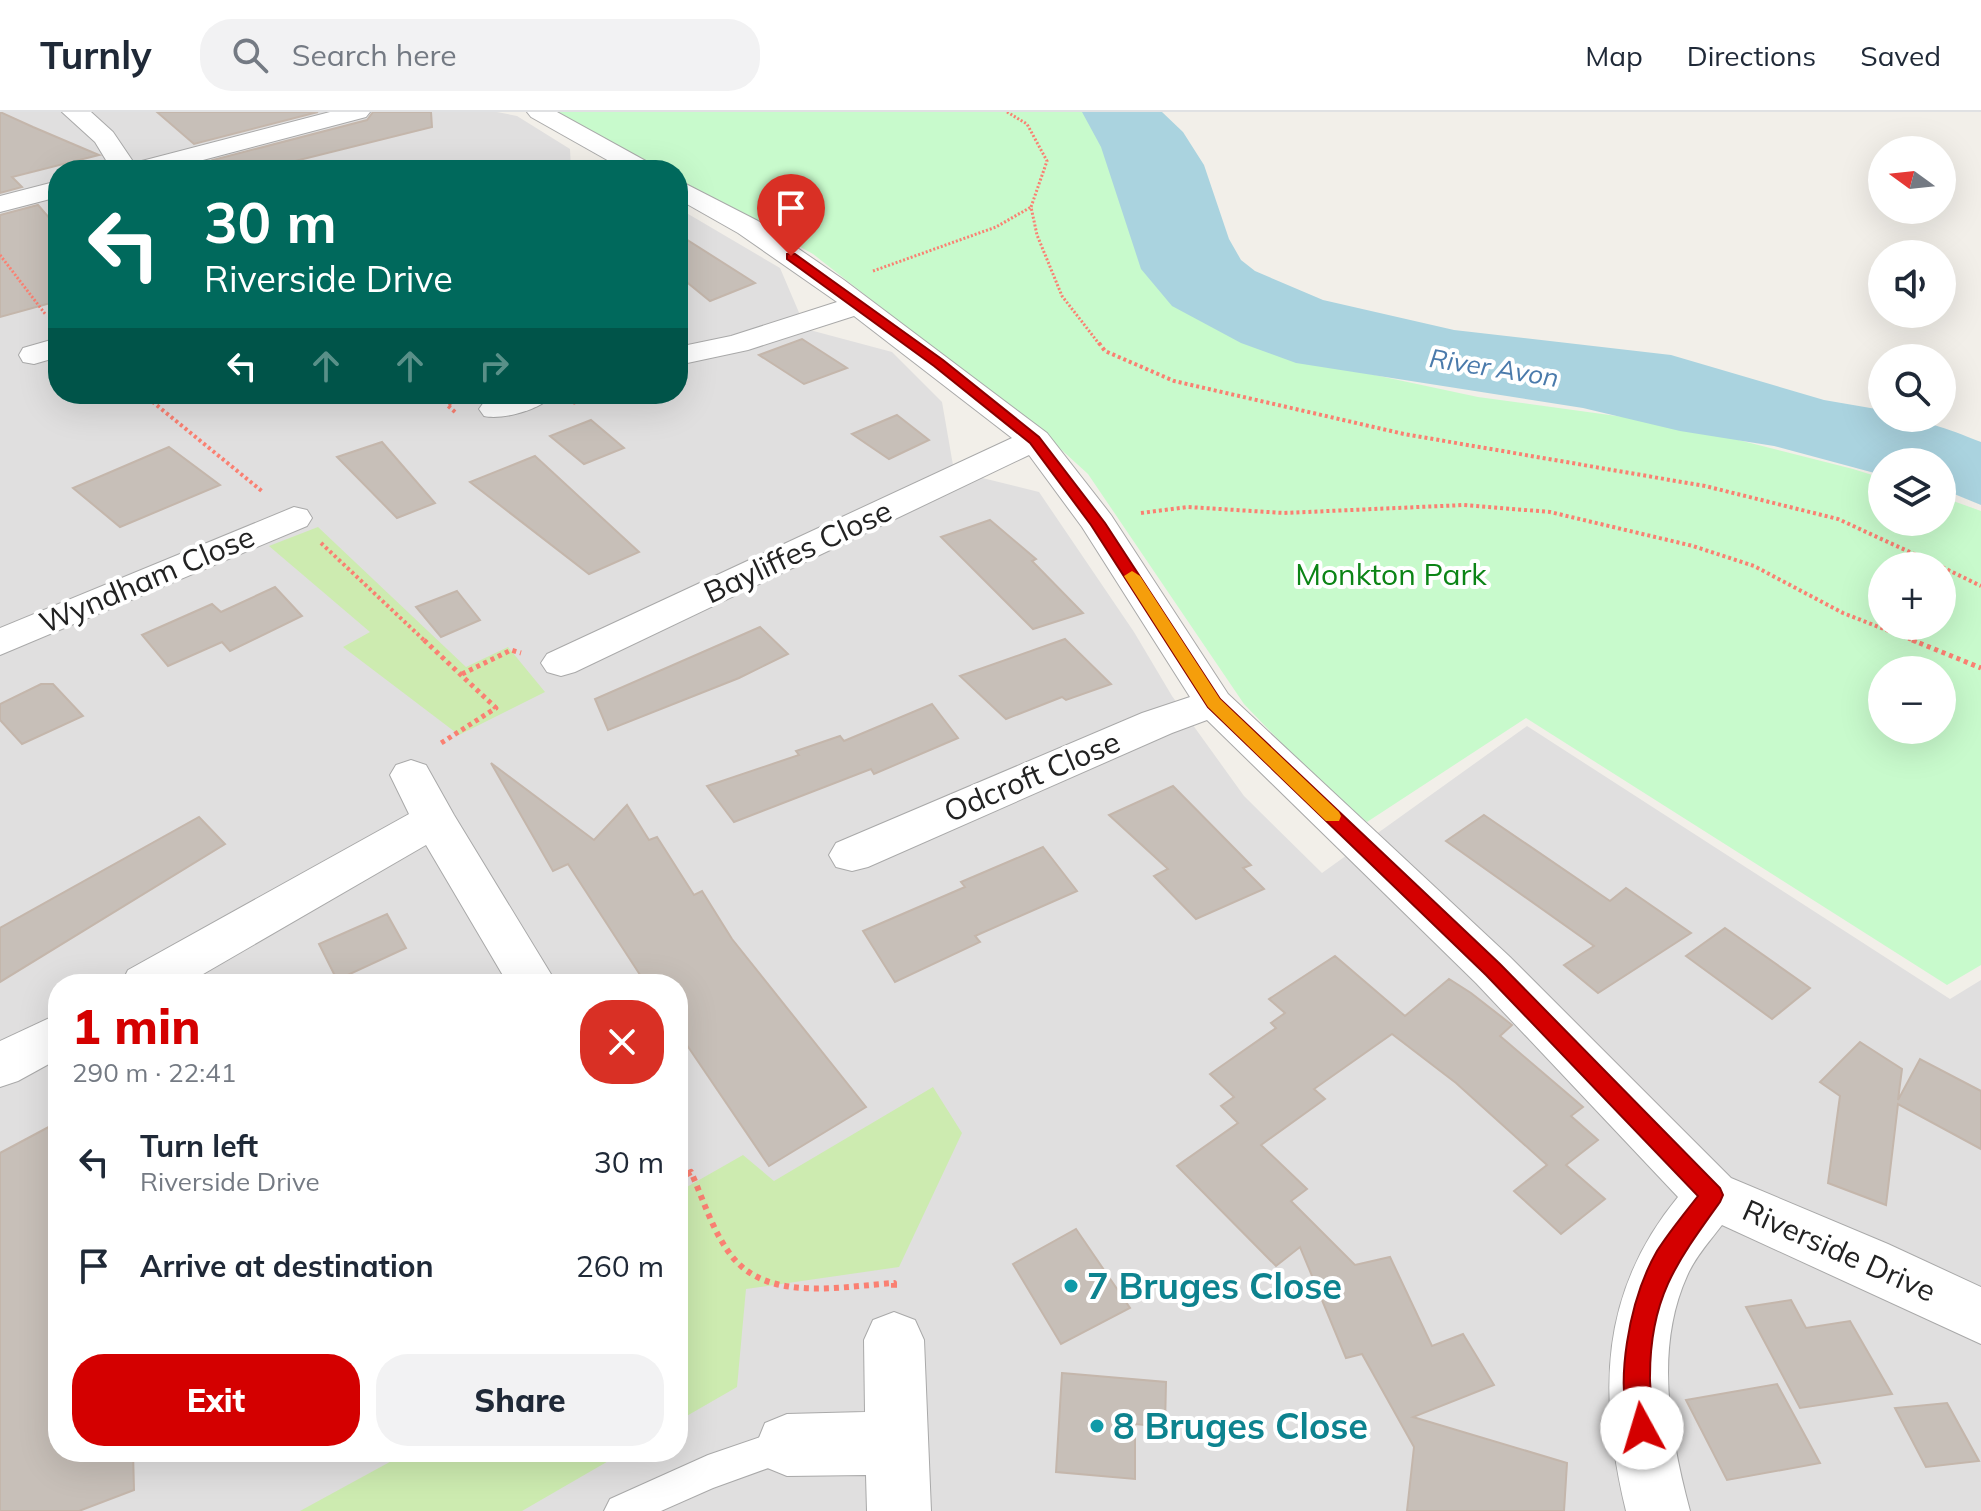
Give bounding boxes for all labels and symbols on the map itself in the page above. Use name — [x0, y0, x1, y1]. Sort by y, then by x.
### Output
north arrow — [1868, 136, 1956, 224]
pin — [757, 174, 825, 256]
water label: River Avon — [1427, 341, 1561, 394]
street label: Bayliffes Close — [698, 491, 898, 611]
street label: Wyndham Close — [33, 517, 260, 641]
park label: Monkton Park — [1295, 555, 1487, 593]
street label: Odcroft Close — [938, 722, 1125, 830]
street label: Riverside Drive — [1737, 1191, 1942, 1310]
place label: 7 Bruges Close — [1087, 1263, 1342, 1308]
marker: 7 Bruges Close — [1062, 1277, 1080, 1295]
position arrow — [1600, 1386, 1684, 1470]
place label: 8 Bruges Close — [1113, 1403, 1368, 1448]
marker: 8 Bruges Close — [1088, 1417, 1106, 1435]

